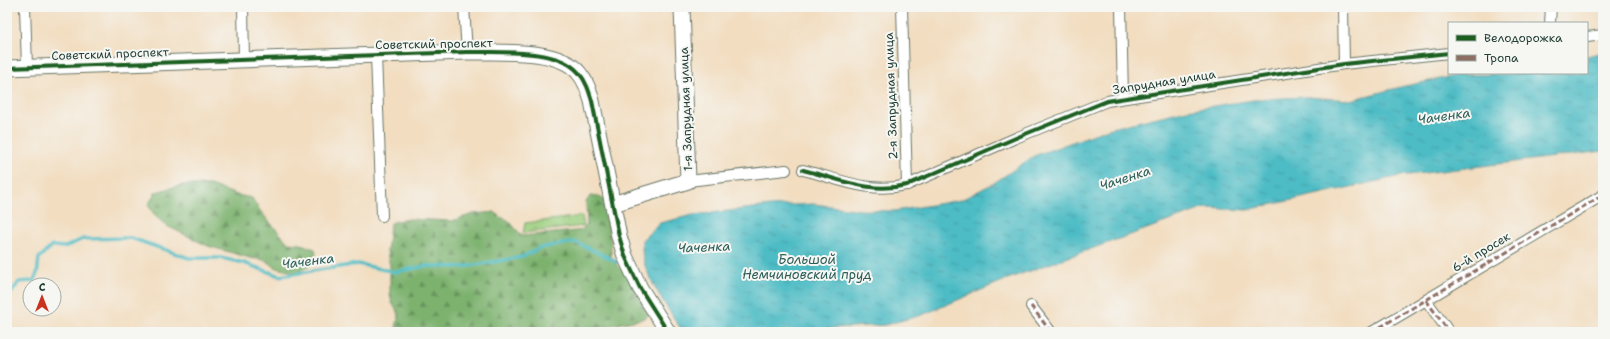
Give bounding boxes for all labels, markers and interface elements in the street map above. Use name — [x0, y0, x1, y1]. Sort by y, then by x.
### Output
legend — [1448, 22, 1588, 74]
text: Велодорожка — [1484, 30, 1563, 46]
street label: 2-я Запрудная улица — [881, 32, 901, 160]
street label: Советский проспект — [375, 35, 494, 53]
street label: Советский проспект — [51, 44, 170, 64]
street label: 1-я Запрудная улица — [676, 46, 696, 171]
text: Тропа — [1484, 50, 1519, 66]
street label: Запрудная улица — [1111, 66, 1217, 98]
water label: Чаченка — [1417, 104, 1471, 128]
water label: Чаченка — [1097, 162, 1153, 194]
street label: 6-й просек — [1449, 228, 1514, 276]
water label: Чаченка — [677, 238, 731, 256]
water label: Чаченка — [281, 249, 335, 273]
water label: Большой Немчиновский пруд — [742, 251, 872, 283]
north arrow — [22, 277, 62, 317]
text: С — [39, 280, 46, 295]

